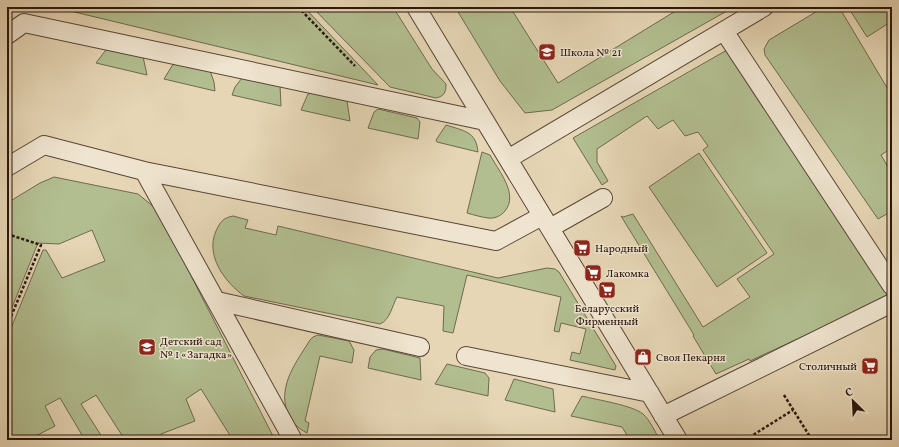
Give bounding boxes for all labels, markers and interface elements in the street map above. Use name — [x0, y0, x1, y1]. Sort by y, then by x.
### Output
school or university icon: Школа № 21 — [537, 42, 557, 62]
place label: Школа № 21 — [560, 46, 622, 61]
supermarket icon: Народный — [572, 238, 592, 258]
place label: Народный — [595, 242, 648, 257]
supermarket icon: Лакомка — [583, 263, 603, 283]
place label: Лакомка — [606, 267, 650, 282]
supermarket icon: Беларусский Фирменный — [597, 280, 617, 300]
place label: Беларусский Фирменный — [575, 302, 639, 330]
place label: Детский сад № 1 «Загадка» — [160, 335, 232, 363]
school or university icon: Детский сад № 1 «Загадка» — [137, 337, 157, 357]
shop icon: Своя Пекарня — [633, 347, 653, 367]
place label: Своя Пекарня — [656, 351, 726, 366]
supermarket icon: Столичный — [860, 356, 880, 376]
place label: Столичный — [799, 360, 857, 375]
north arrow — [833, 381, 873, 421]
text: С — [843, 385, 856, 402]

